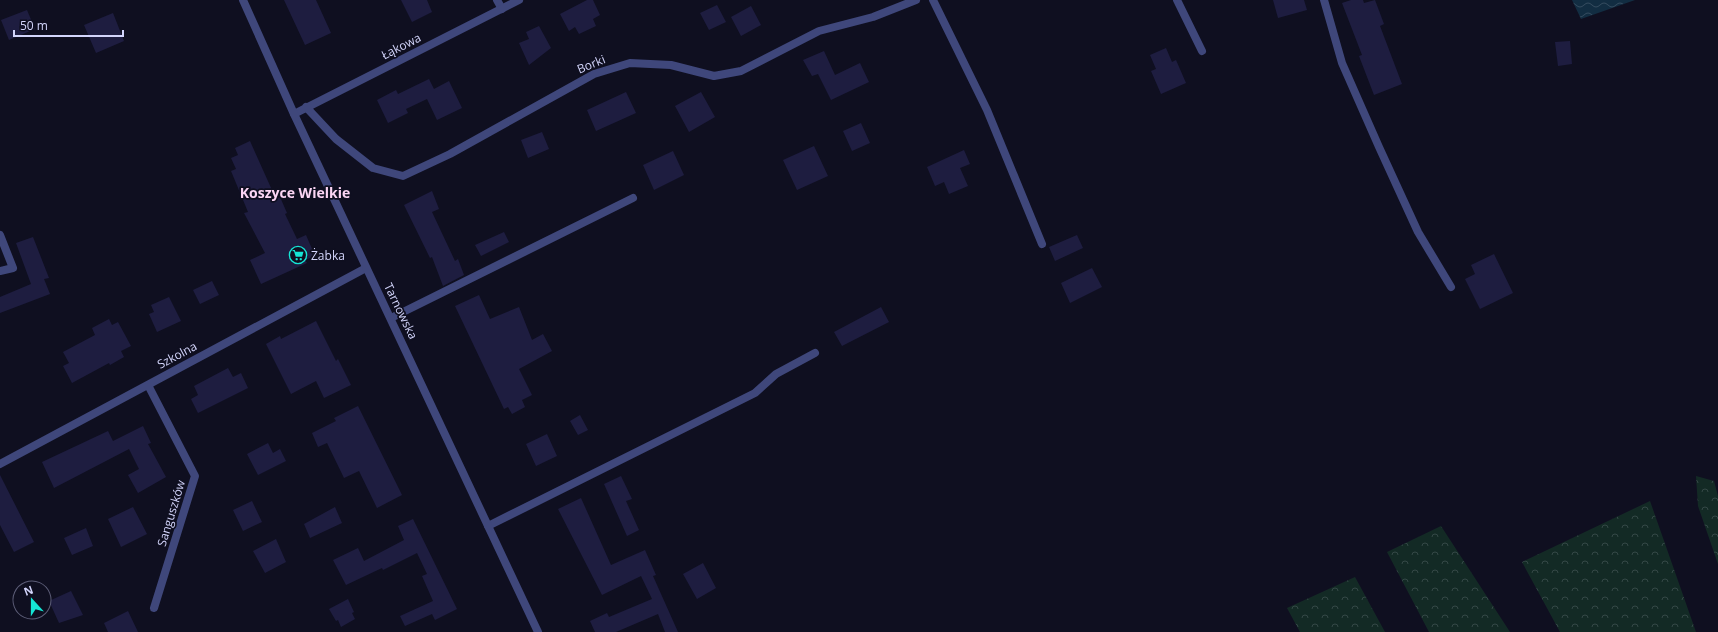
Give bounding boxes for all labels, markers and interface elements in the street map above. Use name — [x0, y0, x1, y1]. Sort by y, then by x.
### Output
scale bar — [14, 12, 123, 38]
text: 50 m — [20, 17, 48, 34]
street label: Łąkowa — [378, 29, 424, 63]
street label: Borki — [574, 51, 608, 77]
district label: Koszyce Wielkie — [240, 183, 350, 202]
supermarket icon: Żabka — [288, 245, 308, 265]
place label: Żabka — [311, 247, 345, 264]
street label: Tarnowska — [380, 280, 422, 342]
street label: Szkolna — [154, 337, 200, 373]
street label: Sanguszków — [153, 477, 189, 548]
north arrow — [12, 580, 52, 620]
text: N — [21, 582, 35, 599]

